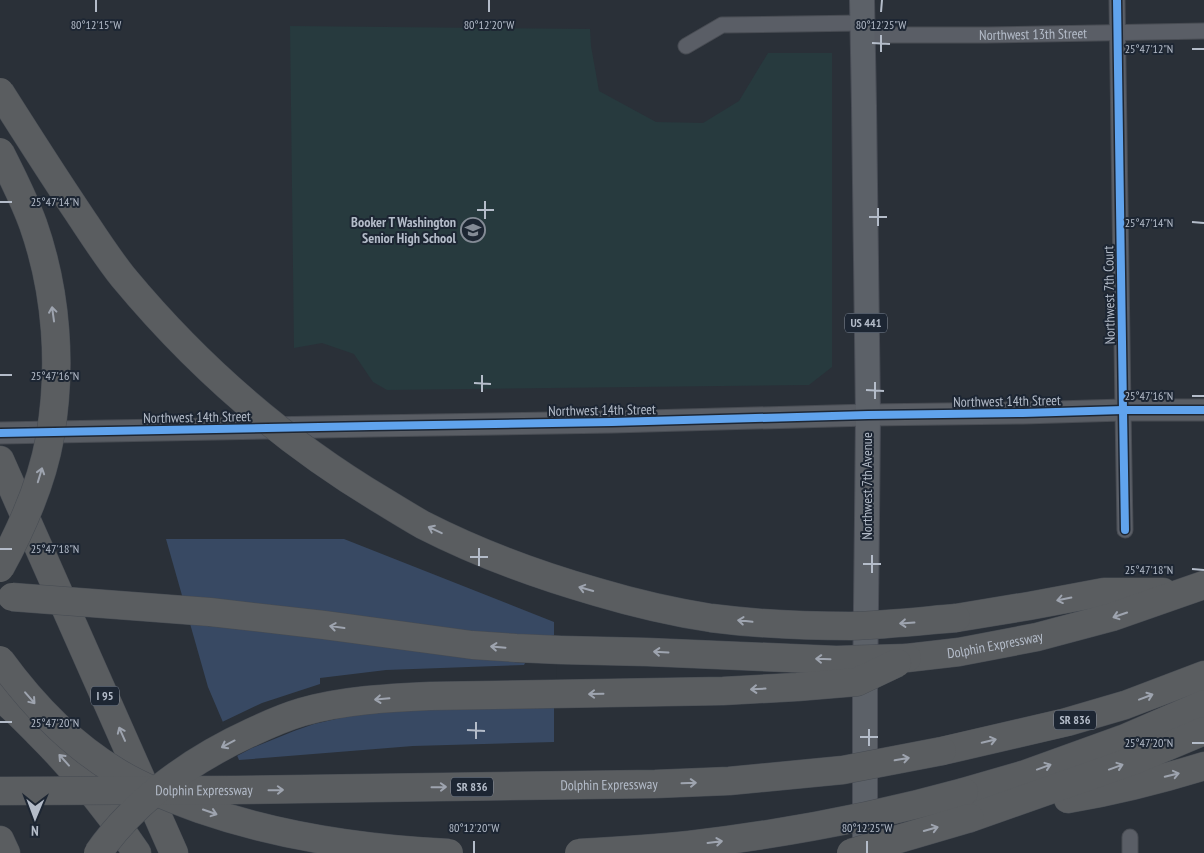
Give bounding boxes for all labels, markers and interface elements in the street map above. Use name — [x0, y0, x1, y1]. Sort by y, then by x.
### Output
text: 80°12'15"W — [71, 17, 121, 32]
text: 80°12'20"W — [464, 17, 514, 32]
text: 80°12'25"W — [856, 17, 906, 32]
street label: Northwest 13th Street — [979, 24, 1087, 44]
text: 25°47'12"N — [1125, 41, 1173, 56]
text: 25°47'14"N — [31, 194, 79, 209]
place label: Booker T Washington Senior High School — [351, 213, 457, 247]
text: 25°47'14"N — [1125, 215, 1173, 230]
school or university icon: Booker T Washington Senior High School — [460, 217, 486, 243]
street label: Northwest 7th Court — [1099, 245, 1119, 344]
one-way arrow — [48, 307, 58, 323]
road number: US 441 — [845, 314, 887, 332]
text: 25°47'16"N — [31, 368, 79, 383]
text: 25°47'16"N — [1125, 388, 1173, 403]
street label: Northwest 14th Street — [953, 391, 1061, 411]
street label: Northwest 14th Street — [548, 400, 656, 420]
street label: Northwest 14th Street — [143, 407, 251, 427]
street label: Northwest 7th Avenue — [858, 432, 876, 540]
one-way arrow — [35, 468, 45, 484]
one-way arrow — [428, 525, 443, 534]
text: 25°47'18"N — [31, 541, 79, 556]
text: 25°47'18"N — [1125, 562, 1173, 577]
one-way arrow — [579, 583, 595, 593]
one-way arrow — [1057, 595, 1073, 605]
one-way arrow — [1112, 611, 1128, 620]
one-way arrow — [737, 616, 753, 626]
one-way arrow — [900, 618, 916, 627]
one-way arrow — [329, 622, 345, 632]
street label: Dolphin Expressway — [946, 627, 1046, 662]
one-way arrow — [491, 642, 507, 652]
one-way arrow — [653, 648, 669, 657]
one-way arrow — [815, 655, 831, 664]
one-way arrow — [751, 685, 767, 694]
road number: I 95 — [91, 686, 119, 706]
one-way arrow — [588, 689, 604, 698]
one-way arrow — [25, 692, 36, 705]
one-way arrow — [1138, 692, 1153, 701]
one-way arrow — [374, 694, 390, 703]
road number: SR 836 — [1054, 710, 1096, 730]
text: 25°47'20"N — [31, 715, 79, 730]
one-way arrow — [116, 727, 126, 742]
text: 25°47'20"N — [1125, 735, 1173, 750]
one-way arrow — [981, 736, 997, 745]
one-way arrow — [220, 739, 235, 749]
one-way arrow — [58, 753, 70, 766]
one-way arrow — [894, 753, 910, 763]
one-way arrow — [1036, 762, 1051, 771]
one-way arrow — [1108, 762, 1123, 771]
one-way arrow — [1164, 770, 1180, 780]
street label: Dolphin Expressway — [560, 775, 658, 794]
road number: SR 836 — [451, 778, 493, 796]
one-way arrow — [680, 778, 696, 788]
street label: Dolphin Expressway — [155, 781, 253, 799]
one-way arrow — [430, 782, 446, 792]
one-way arrow — [268, 785, 284, 795]
north arrow — [10, 793, 60, 843]
one-way arrow — [201, 808, 217, 817]
text: 80°12'20"W — [449, 820, 499, 835]
text: 80°12'25"W — [842, 820, 892, 835]
text: N — [31, 822, 39, 840]
one-way arrow — [923, 823, 939, 833]
one-way arrow — [707, 837, 723, 847]

